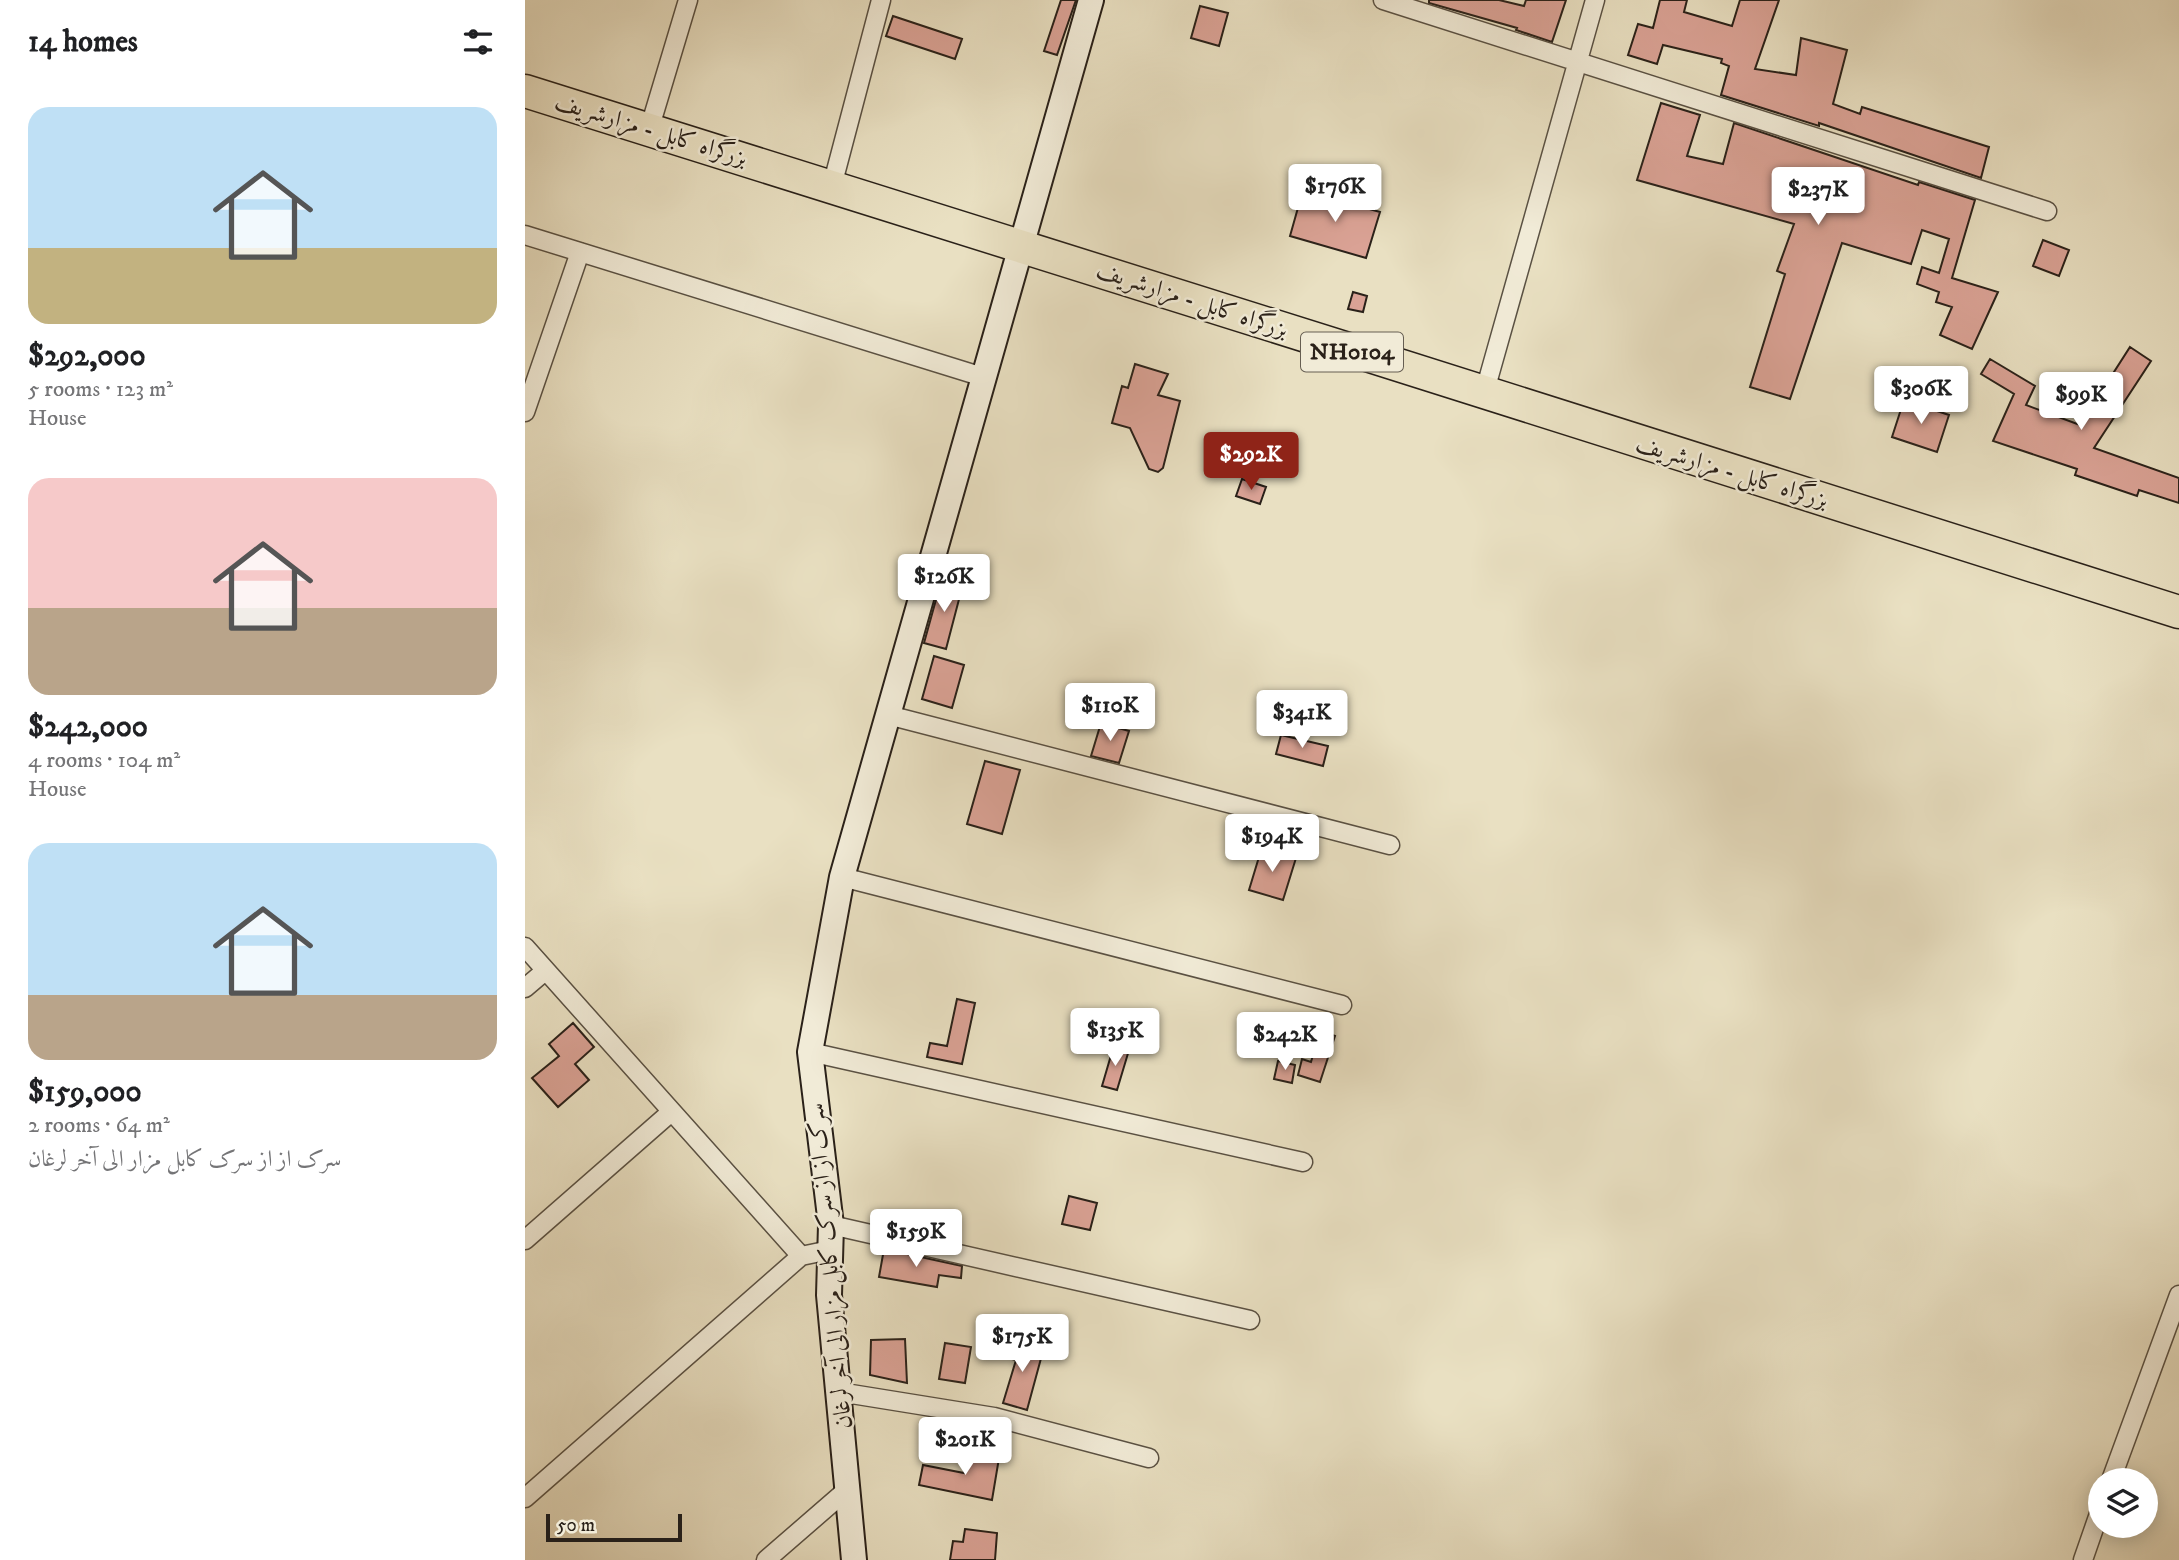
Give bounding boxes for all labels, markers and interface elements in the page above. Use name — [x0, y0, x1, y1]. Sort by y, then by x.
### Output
icon: filters — [459, 23, 497, 61]
text: 14 homes — [28, 24, 138, 61]
street label: بزرگراه کابل - مزارشریف — [551, 85, 751, 174]
icon: home — [200, 152, 326, 278]
pin: $176K — [1286, 164, 1384, 224]
pin: $237K — [1769, 168, 1867, 227]
text: $176K — [1304, 172, 1366, 201]
text: $237K — [1788, 175, 1848, 204]
street label: بزرگراه کابل - مزارشریف — [1092, 253, 1292, 346]
road number: NH0104 — [1301, 332, 1403, 372]
text: $292,000 — [28, 338, 146, 375]
pin: $306K — [1872, 366, 1970, 426]
pin: $99K — [2040, 372, 2122, 432]
text: $306K — [1890, 374, 1952, 403]
text: 5 rooms · 123 m² — [28, 375, 173, 404]
text: $99K — [2055, 380, 2107, 409]
text: House — [28, 404, 86, 433]
street label: بزرگراه کابل - مزارشریف — [1632, 427, 1832, 516]
pin: $292K — [1202, 433, 1300, 492]
text: $292K — [1220, 440, 1282, 469]
icon: home — [200, 523, 326, 649]
pin: $126K — [895, 554, 993, 614]
text: $126K — [914, 562, 974, 591]
pin: $110K — [1061, 684, 1159, 743]
pin: $341K — [1253, 690, 1351, 750]
text: $110K — [1081, 691, 1139, 720]
text: $341K — [1273, 698, 1331, 727]
text: $242,000 — [28, 709, 148, 746]
text: 4 rooms · 104 m² — [28, 746, 180, 775]
text: House — [28, 775, 86, 804]
pin: $194K — [1223, 814, 1321, 874]
text: $194K — [1241, 822, 1303, 851]
icon: home — [200, 888, 326, 1014]
pin: $135K — [1066, 1009, 1164, 1068]
pin: $242K — [1236, 1012, 1334, 1072]
text: $135K — [1086, 1016, 1144, 1045]
text: $242K — [1253, 1020, 1317, 1049]
text: $159,000 — [28, 1074, 142, 1111]
street label: سرک از از سرک کابل مزار الی آخر لرغان — [801, 1102, 860, 1430]
text: 2 rooms · 64 m² — [28, 1111, 170, 1140]
text: سرک از از سرک کابل مزار الی آخر لرغان — [28, 1145, 341, 1174]
pin: $159K — [867, 1210, 965, 1269]
text: $159K — [886, 1217, 946, 1246]
pin: $175K — [973, 1314, 1071, 1374]
text: $175K — [992, 1322, 1052, 1351]
pin: $201K — [916, 1418, 1014, 1477]
text: $201K — [935, 1425, 995, 1454]
map controls — [2088, 1468, 2158, 1538]
button: layers — [2088, 1468, 2158, 1538]
scale bar — [546, 1511, 683, 1543]
text: 50 m — [557, 1514, 595, 1537]

